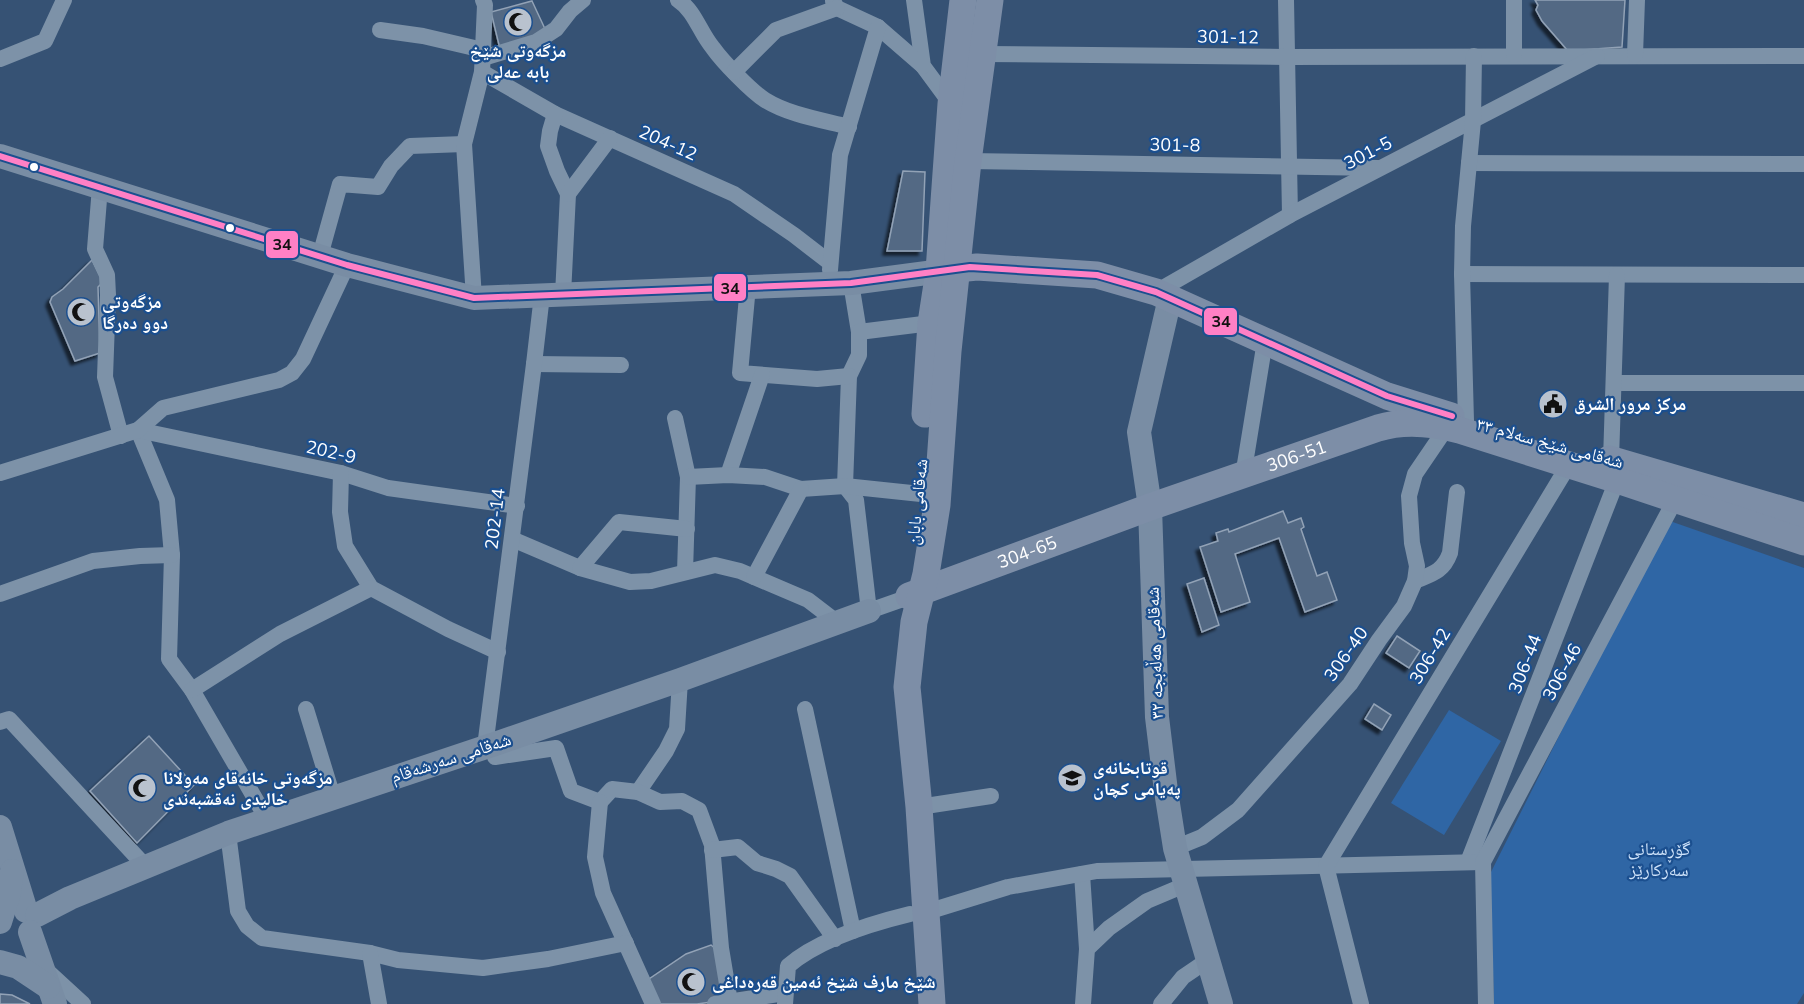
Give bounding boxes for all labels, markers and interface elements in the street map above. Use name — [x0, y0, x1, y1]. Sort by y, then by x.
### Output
mosque icon: مزگەوتی شێخ بابە عەلی — [502, 6, 534, 38]
street label: 301-12 — [1197, 24, 1259, 50]
place label: مزگەوتی شێخ بابە عەلی — [470, 39, 566, 84]
street label: 204-12 — [635, 120, 701, 166]
street label: 301-5 — [1340, 131, 1396, 175]
street label: 301-8 — [1149, 133, 1201, 157]
unlabelled marker — [28, 161, 40, 173]
unlabelled marker — [224, 222, 236, 234]
line badge: 34 — [265, 230, 299, 259]
text: 34 — [272, 234, 292, 256]
line badge: 34 — [713, 273, 747, 302]
text: 34 — [720, 278, 740, 300]
place label: مزگەوتی دوو دەرگا — [102, 290, 168, 335]
mosque icon: مزگەوتی دوو دەرگا — [65, 296, 97, 328]
line badge: 34 — [1203, 307, 1238, 336]
text: 34 — [1211, 311, 1231, 333]
public building icon: مرکز مرور الشرق — [1537, 388, 1569, 420]
place label: مرکز مرور الشرق — [1574, 392, 1686, 416]
street label: شەقامی شێخ سەلام ٣٣ — [1474, 412, 1626, 474]
street label: 202-9 — [304, 435, 358, 469]
street label: 306-51 — [1263, 435, 1330, 478]
street label: شەقامی بابان — [901, 458, 933, 546]
street label: 202-14 — [479, 487, 511, 551]
street label: 304-65 — [994, 530, 1060, 574]
street label: شەقامی هەڵەبجە ٣٢ — [1141, 586, 1169, 720]
street label: 306-40 — [1318, 622, 1374, 686]
street label: 306-42 — [1404, 623, 1456, 689]
street label: 306-44 — [1503, 631, 1547, 697]
street label: 306-46 — [1537, 639, 1587, 705]
street label: شەقامی سەرشەقام — [388, 727, 514, 789]
place label: قوتابخانەی پەیامی کچان — [1093, 756, 1181, 801]
school or university icon: قوتابخانەی پەیامی کچان — [1056, 762, 1088, 794]
place label: مزگەوتی خانەقای مەولانا خالیدی نەقشبەندی — [163, 766, 333, 811]
mosque icon: مزگەوتی خانەقای مەولانا خالیدی نەقشبەندی — [126, 772, 158, 804]
park label: گۆڕستانی سەرکارێز — [1627, 837, 1691, 882]
mosque icon: شێخ مارف شێخ ئەمین قەرەداغی — [675, 966, 707, 998]
place label: شێخ مارف شێخ ئەمین قەرەداغی — [712, 970, 936, 994]

